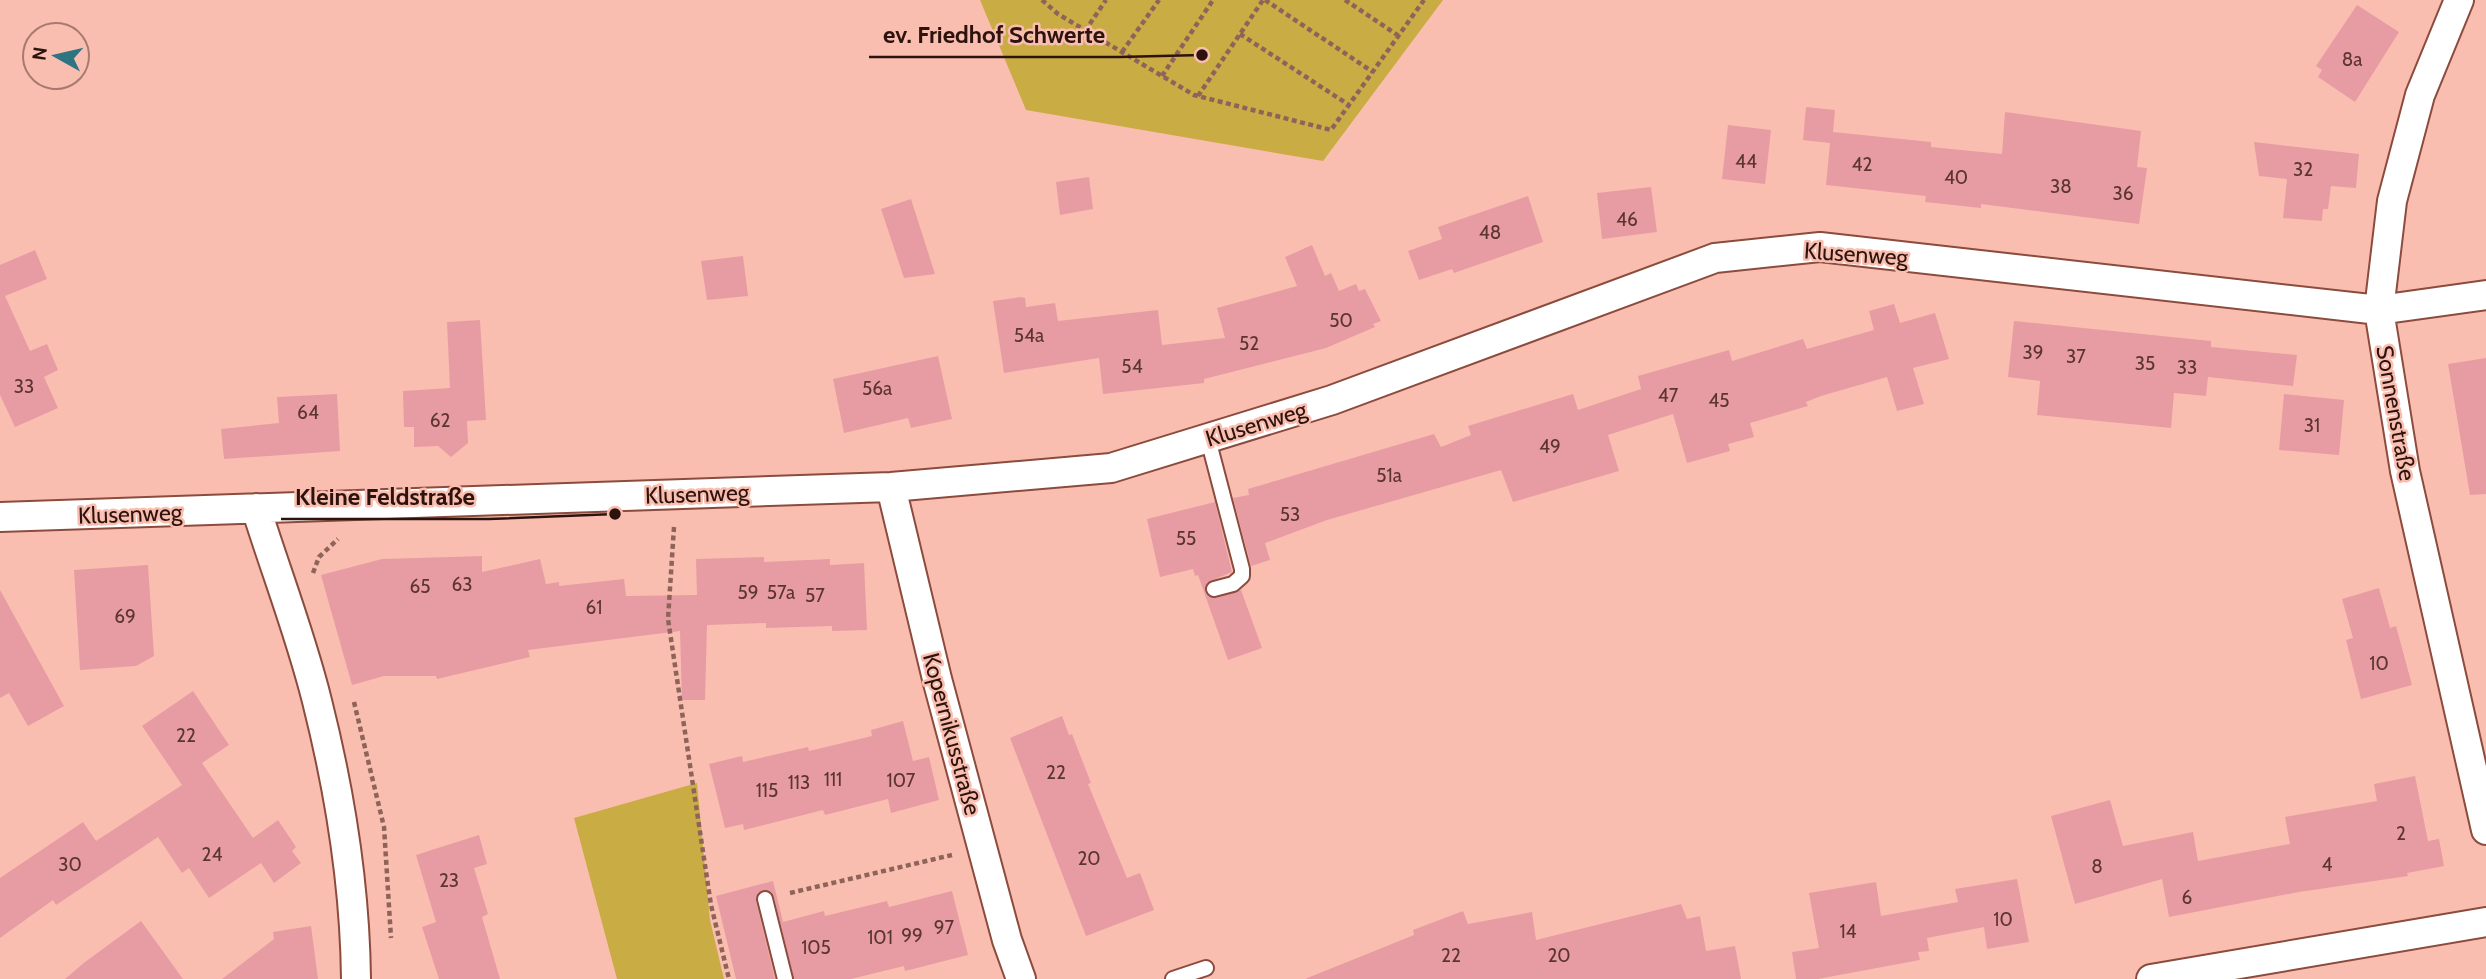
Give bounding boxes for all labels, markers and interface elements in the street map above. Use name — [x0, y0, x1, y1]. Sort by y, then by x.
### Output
callout: ev. Friedhof Schwerte — [869, 12, 1119, 57]
text: ev. Friedhof Schwerte — [883, 20, 1105, 49]
north arrow — [21, 21, 91, 91]
text: N — [27, 45, 52, 62]
house number: 8a — [2342, 48, 2362, 71]
house number: 44 — [1735, 150, 1757, 173]
house number: 42 — [1852, 153, 1872, 176]
house number: 32 — [2293, 158, 2313, 181]
house number: 40 — [1944, 166, 1968, 189]
house number: 38 — [2050, 175, 2072, 198]
house number: 36 — [2112, 182, 2134, 205]
house number: 46 — [1616, 208, 1638, 231]
house number: 48 — [1479, 221, 1501, 244]
street label: Klusenweg — [1803, 236, 1910, 272]
house number: 50 — [1329, 309, 1353, 332]
house number: 54a — [1014, 324, 1044, 347]
house number: 52 — [1239, 332, 1259, 355]
house number: 39 — [2022, 341, 2044, 364]
street label: Sonnenstraße — [2370, 343, 2422, 483]
house number: 37 — [2066, 345, 2086, 368]
house number: 35 — [2135, 352, 2155, 375]
house number: 54 — [1121, 355, 1143, 378]
house number: 33 — [2177, 356, 2197, 379]
house number: 33 — [14, 375, 34, 398]
house number: 56a — [862, 377, 892, 400]
house number: 47 — [1658, 384, 1679, 407]
house number: 45 — [1708, 389, 1730, 412]
street label: Klusenweg — [1202, 395, 1310, 453]
house number: 64 — [297, 401, 319, 424]
house number: 62 — [430, 409, 450, 432]
house number: 31 — [2304, 414, 2320, 437]
house number: 49 — [1539, 435, 1561, 458]
house number: 51a — [1376, 464, 1402, 487]
callout: Kleine Feldstraße — [281, 474, 489, 519]
street label: Klusenweg — [644, 478, 750, 510]
text: Kleine Feldstraße — [295, 482, 475, 511]
street label: Klusenweg — [77, 498, 183, 530]
house number: 53 — [1280, 503, 1300, 526]
house number: 55 — [1176, 527, 1196, 550]
house number: 63 — [451, 573, 473, 596]
house number: 65 — [409, 575, 431, 598]
house number: 59 — [737, 581, 759, 604]
house number: 57a — [767, 581, 795, 604]
house number: 57 — [805, 584, 825, 607]
house number: 61 — [586, 596, 602, 619]
house number: 69 — [114, 605, 136, 628]
street label: Kopernikusstraße — [917, 650, 987, 818]
house number: 10 — [2369, 652, 2389, 675]
house number: 22 — [176, 724, 196, 747]
house number: 22 — [1046, 761, 1066, 784]
house number: 111 — [824, 768, 842, 791]
house number: 107 — [887, 769, 916, 792]
house number: 113 — [788, 771, 810, 794]
house number: 115 — [756, 779, 778, 802]
house number: 2 — [2396, 822, 2406, 845]
house number: 24 — [202, 843, 222, 866]
house number: 20 — [1077, 847, 1101, 870]
house number: 30 — [58, 853, 82, 876]
house number: 4 — [2322, 853, 2333, 876]
house number: 8 — [2091, 855, 2103, 878]
house number: 23 — [439, 869, 459, 892]
house number: 6 — [2182, 886, 2192, 909]
house number: 10 — [1993, 908, 2013, 931]
house number: 97 — [934, 916, 955, 939]
house number: 14 — [1839, 920, 1857, 943]
house number: 99 — [901, 924, 923, 947]
house number: 101 — [867, 926, 893, 949]
house number: 105 — [801, 936, 831, 959]
house number: 22 — [1441, 944, 1461, 967]
house number: 20 — [1547, 944, 1571, 967]

